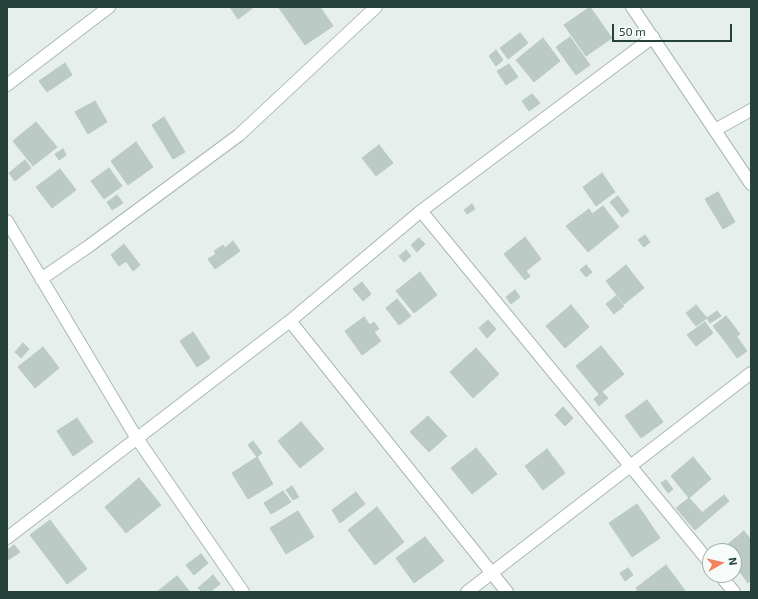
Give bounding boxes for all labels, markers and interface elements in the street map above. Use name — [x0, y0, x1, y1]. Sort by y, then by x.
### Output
scale bar — [614, 16, 734, 42]
text: 50 m — [619, 24, 646, 38]
north arrow — [702, 543, 742, 583]
text: N — [726, 557, 740, 566]

